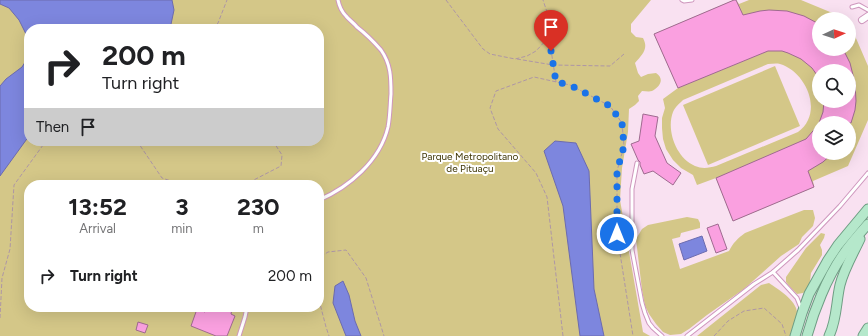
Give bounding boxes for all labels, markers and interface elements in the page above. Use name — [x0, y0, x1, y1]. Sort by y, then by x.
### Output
pin — [534, 10, 568, 51]
north arrow — [812, 12, 856, 56]
map controls — [812, 12, 856, 160]
icon: arrive — [540, 16, 562, 38]
text: 200 m — [102, 38, 186, 72]
icon: right — [36, 40, 88, 92]
button: search — [812, 64, 856, 108]
text: Turn right — [102, 72, 179, 94]
icon: arrive — [77, 116, 99, 138]
button: layers — [812, 116, 856, 160]
text: Then — [36, 118, 69, 136]
park label: Parque Metropolitano de Pituaçu — [422, 150, 519, 175]
text: 13:52 — [68, 192, 127, 221]
text: 3 — [175, 192, 189, 221]
text: 230 — [237, 192, 280, 221]
position arrow — [596, 213, 638, 255]
text: Arrival — [79, 221, 116, 236]
text: min — [171, 221, 193, 236]
text: m — [253, 221, 264, 236]
icon: right — [36, 265, 58, 287]
text: Turn right — [70, 267, 138, 285]
text: 200 m — [268, 267, 312, 285]

